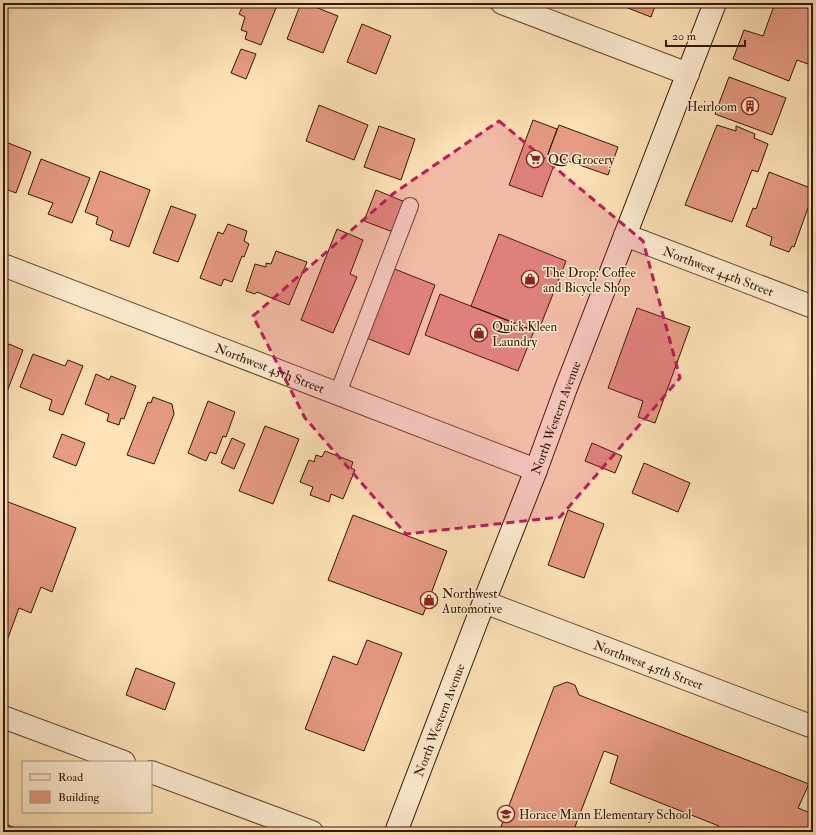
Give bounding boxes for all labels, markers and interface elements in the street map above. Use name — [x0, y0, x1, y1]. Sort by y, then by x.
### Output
scale bar — [666, 22, 745, 48]
text: 20 m — [672, 29, 697, 44]
building icon: Heirloom — [740, 96, 760, 116]
place label: Heirloom — [687, 99, 737, 115]
supermarket icon: QC Grocery — [525, 149, 545, 169]
place label: QC Grocery — [548, 152, 615, 169]
street label: Northwest 44th Street — [660, 243, 776, 300]
place label: The Drop: Coffee and Bicycle Shop — [543, 265, 636, 297]
shop icon: The Drop: Coffee and Bicycle Shop — [520, 269, 540, 289]
place label: Quick Kleen Laundry — [492, 319, 558, 351]
shop icon: Quick Kleen Laundry — [469, 323, 489, 343]
street label: Northwest 45th Street — [213, 340, 327, 397]
street label: North Western Avenue — [528, 358, 585, 477]
place label: Northwest Automotive — [441, 586, 503, 617]
shop icon: Northwest Automotive — [419, 590, 439, 610]
street label: Northwest 45th Street — [591, 637, 705, 694]
street label: North Western Avenue — [411, 661, 469, 779]
legend — [22, 761, 152, 813]
text: Road — [58, 770, 83, 785]
text: Building — [58, 790, 101, 805]
school or university icon: Horace Mann Elementary School — [496, 804, 516, 824]
place label: Horace Mann Elementary School — [519, 807, 692, 824]

